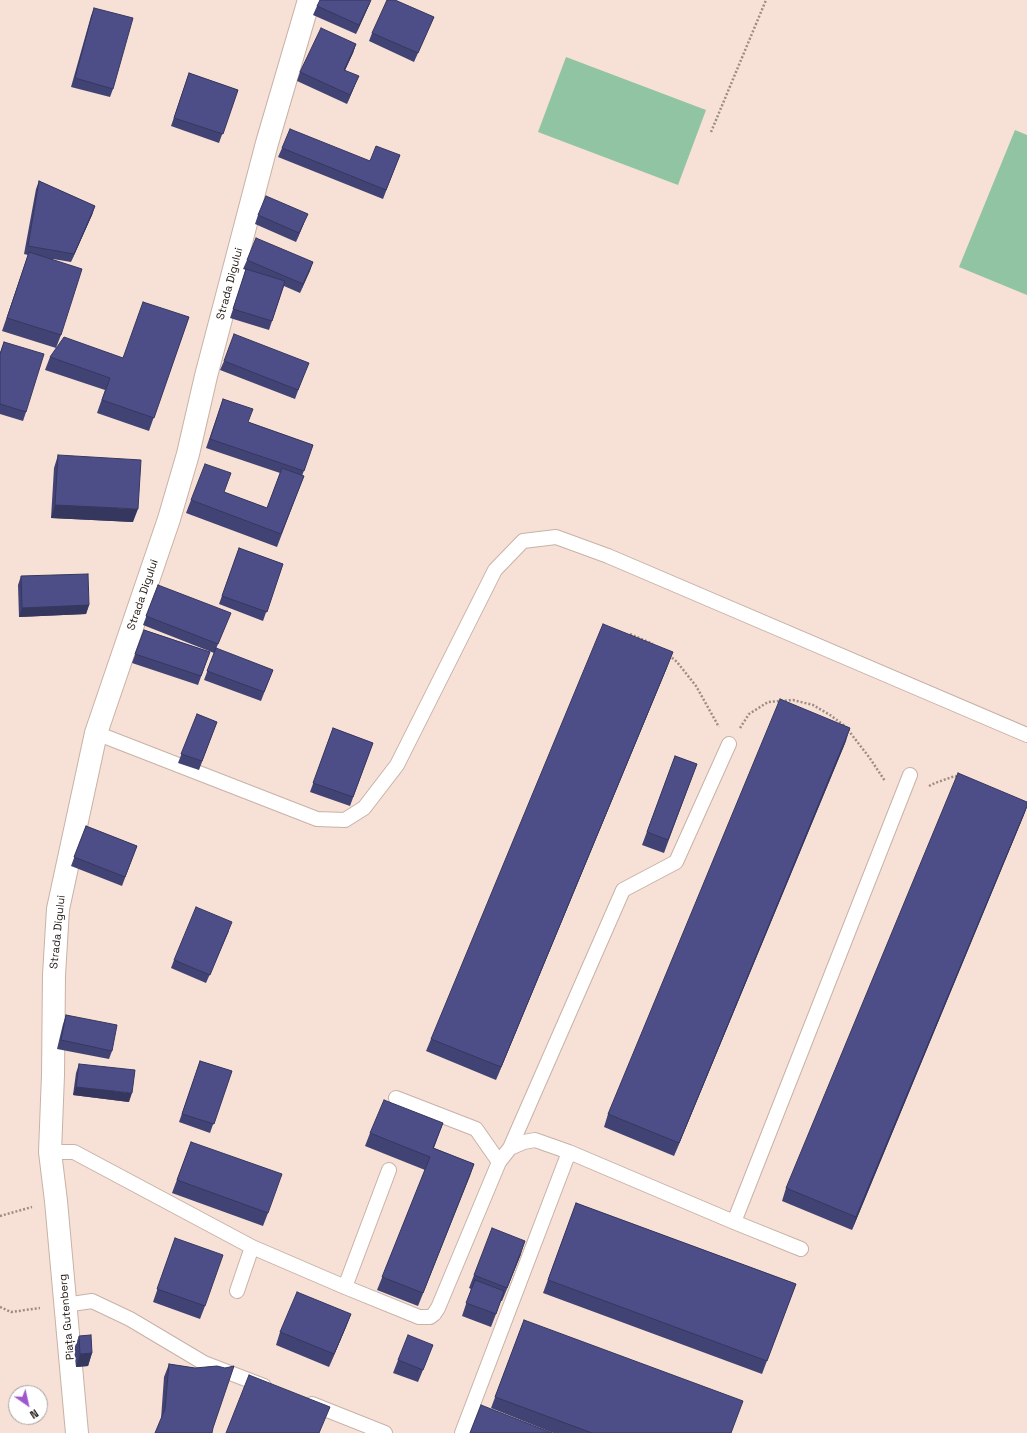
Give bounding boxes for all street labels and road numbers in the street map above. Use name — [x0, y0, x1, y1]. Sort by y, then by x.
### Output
street label: Strada Digului — [214, 247, 246, 321]
street label: Strada Digului — [125, 558, 161, 632]
street label: Strada Digului — [48, 894, 68, 970]
street label: Piața Gutenberg — [57, 1273, 77, 1361]

